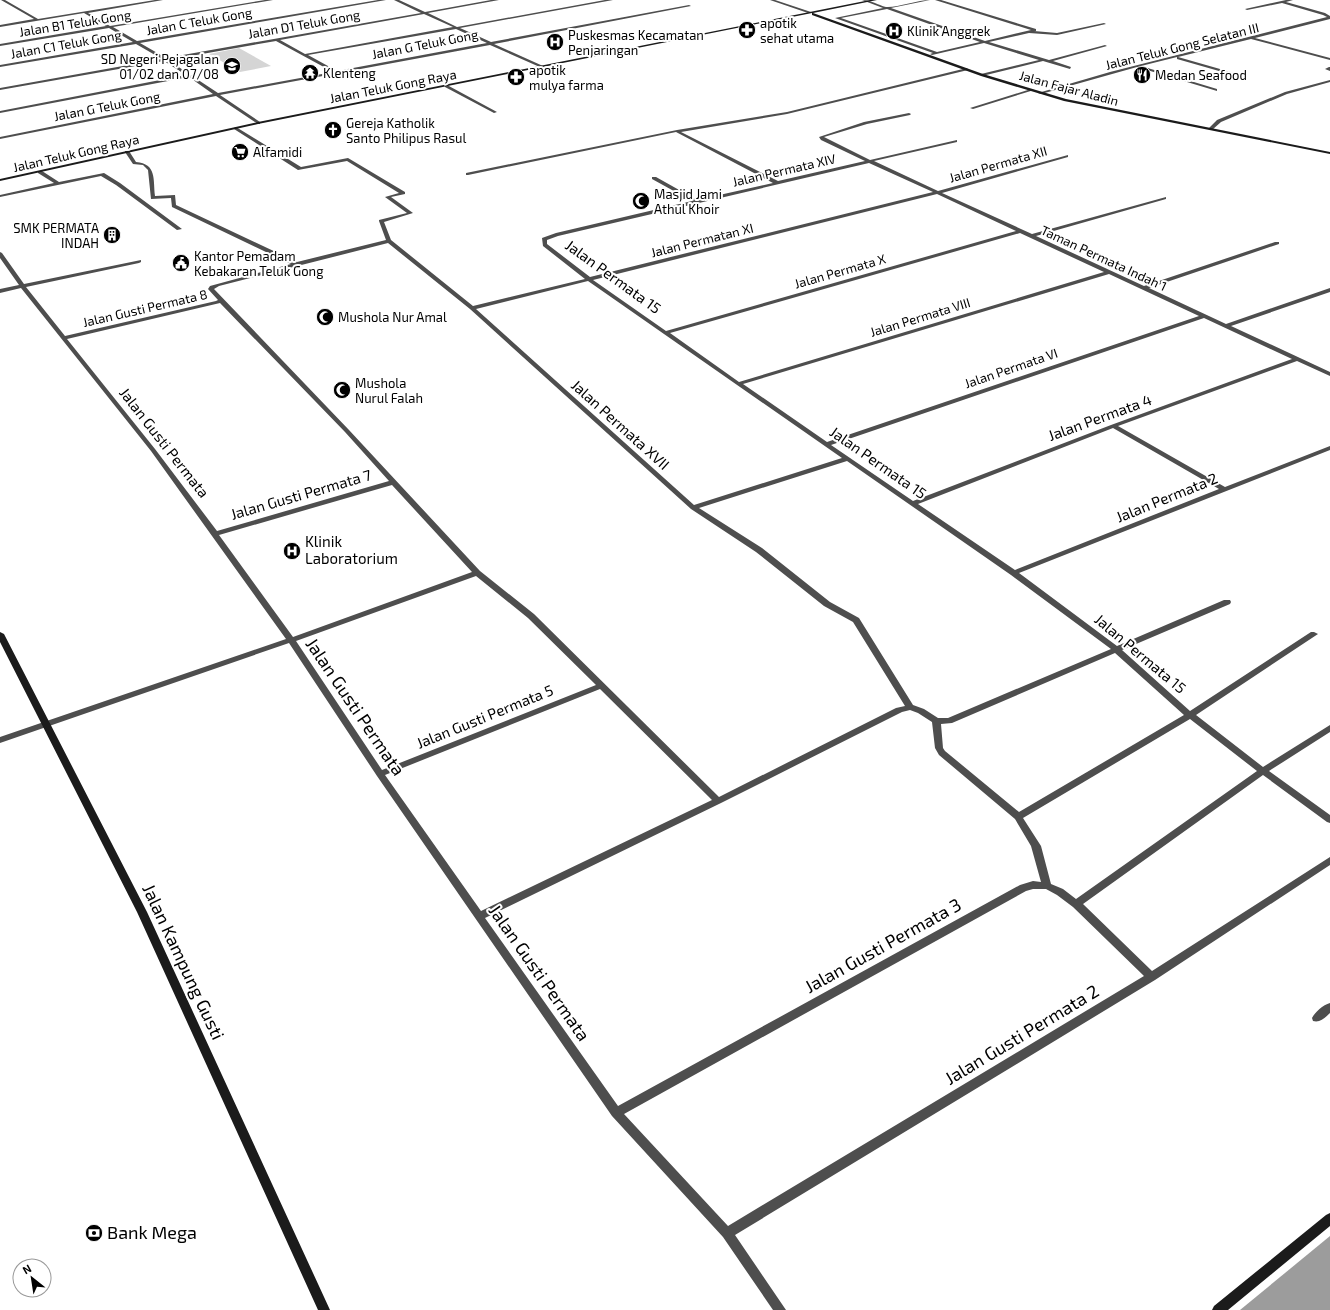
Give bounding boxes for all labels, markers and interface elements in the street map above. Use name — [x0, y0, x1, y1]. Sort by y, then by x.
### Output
street label: Jalan C Teluk Gong — [145, 4, 253, 38]
street label: Jalan B1 Teluk Gong — [18, 6, 132, 40]
street label: Jalan D1 Teluk Gong — [247, 6, 361, 42]
place label: apotik sehat utama — [760, 15, 834, 46]
street label: Jalan Teluk Gong Selatan III — [1104, 19, 1260, 73]
pharmacy icon: apotik sehat utama — [737, 20, 757, 40]
hospital icon: Klinik Anggrek — [884, 21, 904, 41]
place label: Klinik Anggrek — [907, 23, 991, 39]
street label: Jalan C1 Teluk Gong — [9, 26, 123, 62]
street label: Jalan G Teluk Gong — [371, 26, 479, 62]
place label: Puskesmas Kecamatan Penjaringan — [568, 27, 704, 58]
hospital icon: Puskesmas Kecamatan Penjaringan — [545, 32, 565, 52]
place label: SD Negeri Pejagalan 01/02 dan 07/08 — [101, 51, 219, 82]
school or university icon: SD Negeri Pejagalan 01/02 dan 07/08 — [222, 56, 242, 76]
place label: apotik mulya farma — [529, 62, 604, 93]
temple icon: Klenteng — [300, 63, 320, 83]
place label: Klenteng — [323, 65, 376, 81]
restaurant icon: Medan Seafood — [1132, 65, 1152, 85]
street label: Jalan Teluk Gong Raya — [328, 66, 458, 106]
pharmacy icon: apotik mulya farma — [506, 67, 526, 87]
street label: Jalan Fajar Aladin — [1018, 67, 1120, 109]
place label: Medan Seafood — [1155, 67, 1247, 83]
street label: Jalan G Teluk Gong — [53, 88, 161, 124]
place label: Gereja Katholik Santo Philipus Rasul — [346, 115, 466, 146]
church icon: Gereja Katholik Santo Philipus Rasul — [323, 120, 343, 140]
street label: Jalan Teluk Gong Raya — [11, 131, 141, 175]
supermarket icon: Alfamidi — [230, 142, 250, 162]
street label: Jalan Permata XII — [947, 142, 1049, 186]
place label: Alfamidi — [253, 144, 302, 160]
street label: Jalan Permata XIV — [731, 150, 837, 190]
place label: Masjid Jami Athul Khoir — [654, 186, 722, 217]
mosque icon: Masjid Jami Athul Khoir — [631, 191, 651, 211]
place label: SMK PERMATA INDAH — [13, 220, 99, 251]
street label: Jalan Permatan XI — [649, 220, 755, 260]
street label: Taman Permata Indah 1 — [1039, 222, 1169, 294]
building icon: SMK PERMATA INDAH — [102, 225, 122, 245]
street label: Jalan Permata 15 — [562, 236, 665, 317]
place label: Kantor Pemadam Kebakaran Teluk Gong — [194, 248, 323, 279]
street label: Jalan Permata X — [793, 250, 888, 292]
public building icon: Kantor Pemadam Kebakaran Teluk Gong — [171, 253, 191, 273]
street label: Jalan Gusti Permata 8 — [81, 286, 209, 330]
street label: Jalan Permata VIII — [868, 294, 972, 340]
mosque icon: Mushola Nur Amal — [315, 307, 335, 327]
place label: Mushola Nur Amal — [338, 309, 447, 325]
street label: Jalan Permata VI — [962, 345, 1060, 391]
place label: Mushola Nurul Falah — [355, 375, 423, 406]
street label: Jalan Permata XVII — [568, 376, 673, 473]
mosque icon: Mushola Nurul Falah — [332, 380, 352, 400]
street label: Jalan Gusti Permata — [116, 384, 213, 501]
street label: Jalan Permata 4 — [1045, 390, 1154, 444]
street label: Jalan Permata 15 — [827, 422, 930, 502]
street label: Jalan Gusti Permata 7 — [228, 465, 374, 523]
street label: Jalan Permata 2 — [1113, 468, 1220, 526]
place label: Klinik Laboratorium — [305, 532, 398, 567]
hospital icon: Klinik Laboratorium — [282, 541, 302, 561]
street label: Jalan Permata 15 — [1091, 610, 1190, 697]
street label: Jalan Gusti Permata — [302, 633, 410, 780]
street label: Jalan Gusti Permata 5 — [414, 680, 556, 752]
street label: Jalan Kampung Gusti — [138, 880, 230, 1043]
street label: Jalan Gusti Permata 3 — [800, 893, 965, 997]
street label: Jalan Gusti Permata — [484, 900, 595, 1045]
street label: Jalan Gusti Permata 2 — [941, 979, 1102, 1089]
place label: Bank Mega — [107, 1221, 197, 1243]
bank icon: Bank Mega — [84, 1223, 104, 1243]
north arrow — [12, 1258, 52, 1298]
text: N — [20, 1261, 33, 1277]

